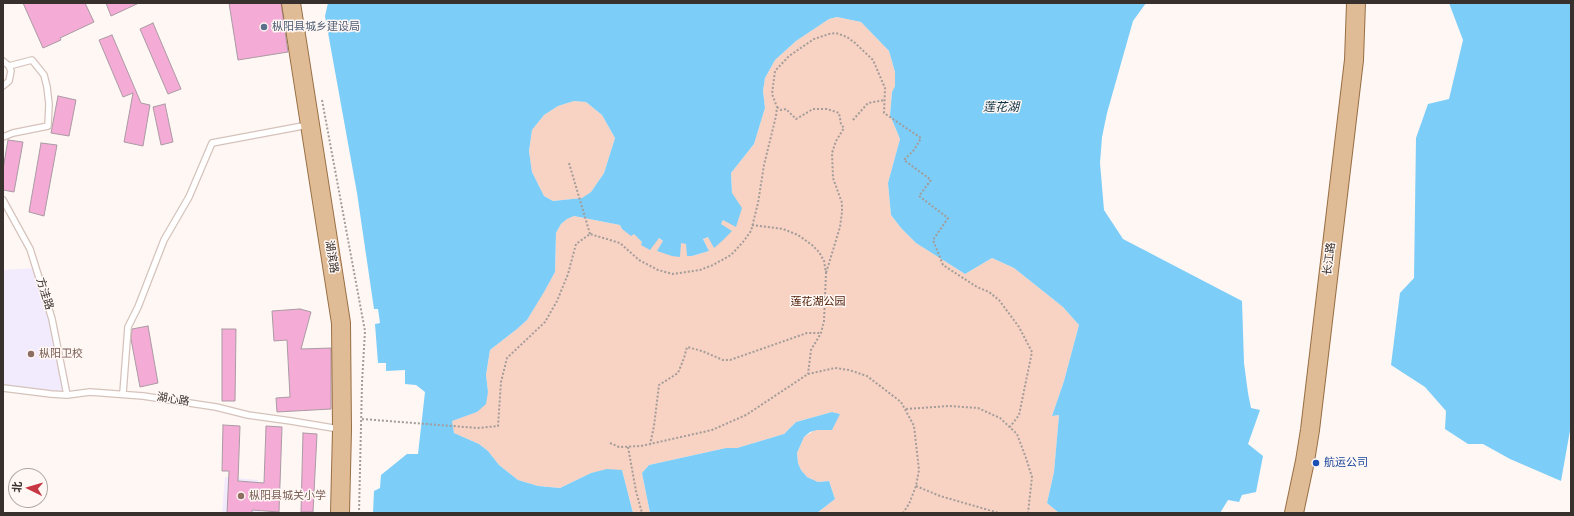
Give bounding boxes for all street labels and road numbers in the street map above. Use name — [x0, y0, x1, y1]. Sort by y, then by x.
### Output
street label: 湖滨路 — [322, 240, 340, 274]
street label: 长江路 — [1321, 242, 1339, 276]
street label: 方洼路 — [33, 276, 55, 312]
street label: 湖心路 — [156, 391, 190, 409]

